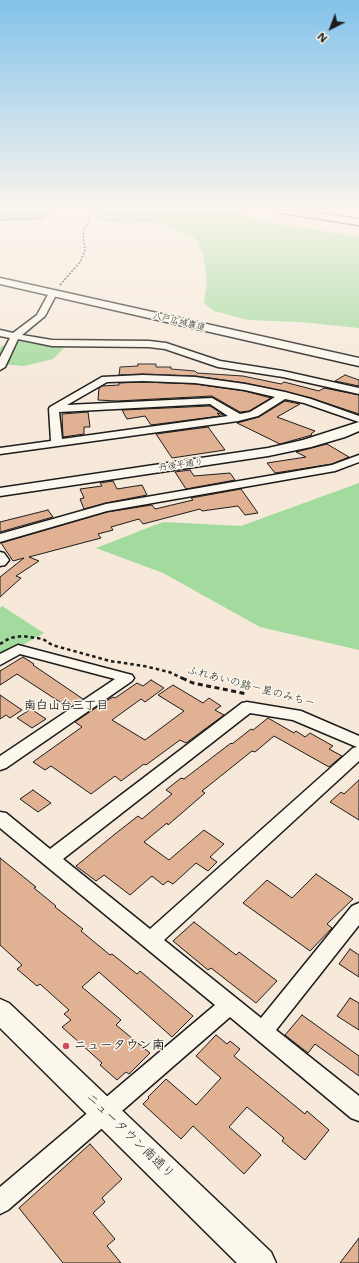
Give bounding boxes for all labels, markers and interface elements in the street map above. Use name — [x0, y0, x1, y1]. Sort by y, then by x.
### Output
north arrow — [311, 8, 351, 48]
text: N — [314, 29, 331, 46]
street label: 八戸広域農道 — [151, 311, 207, 333]
street label: 丹後平通り — [158, 457, 204, 473]
street label: ふれあいの路－星のみち－ — [186, 664, 316, 710]
district label: 南白山台三丁目 — [24, 699, 108, 713]
place label: ニュータウン南 — [74, 1038, 165, 1054]
marker: ニュータウン南 — [61, 1041, 71, 1051]
street label: ニュータウン南通り — [83, 1090, 177, 1182]

